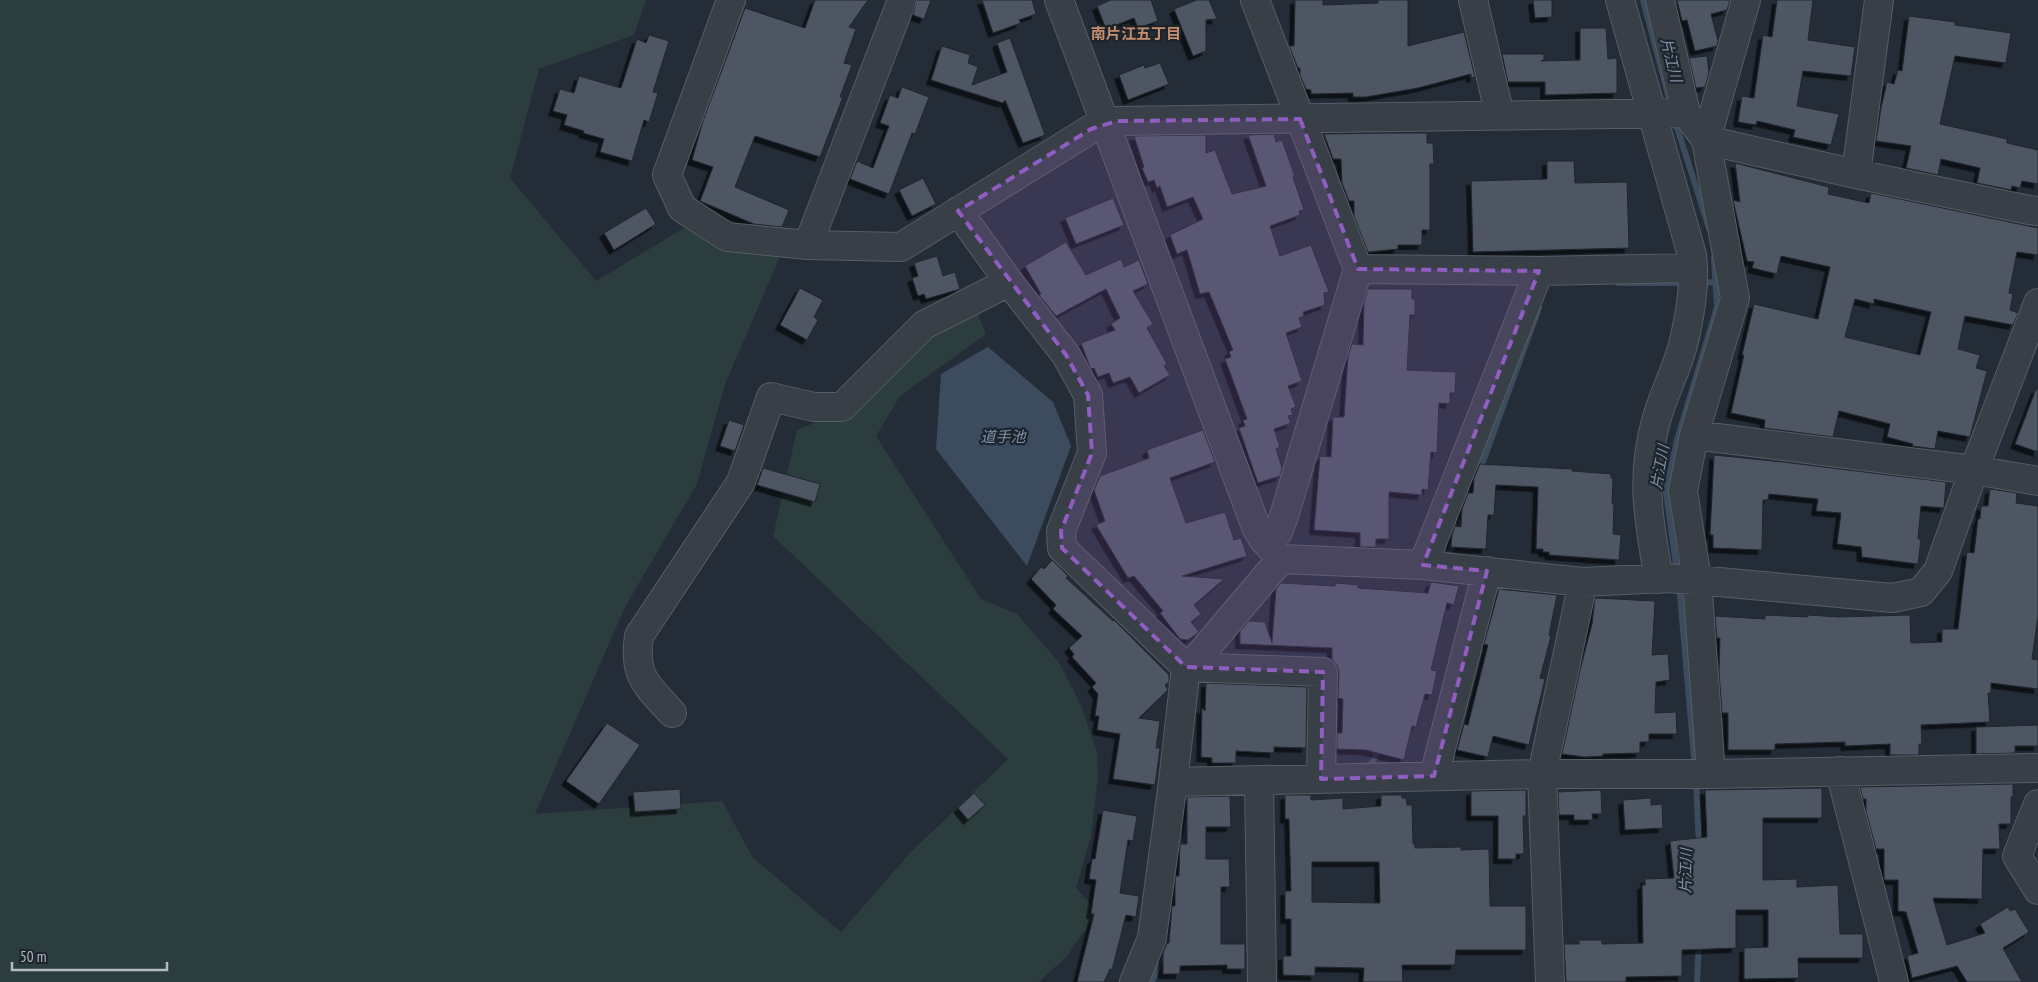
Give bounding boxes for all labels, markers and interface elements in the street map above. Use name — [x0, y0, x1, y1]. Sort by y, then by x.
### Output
district label: 南片江五丁目 — [1091, 24, 1181, 43]
water label: 片江川 — [1657, 36, 1687, 86]
water label: 道手池 — [980, 427, 1027, 446]
water label: 片江川 — [1646, 441, 1673, 491]
water label: 片江川 — [1676, 846, 1695, 894]
scale bar — [12, 940, 168, 972]
text: 50 m — [20, 947, 46, 966]

